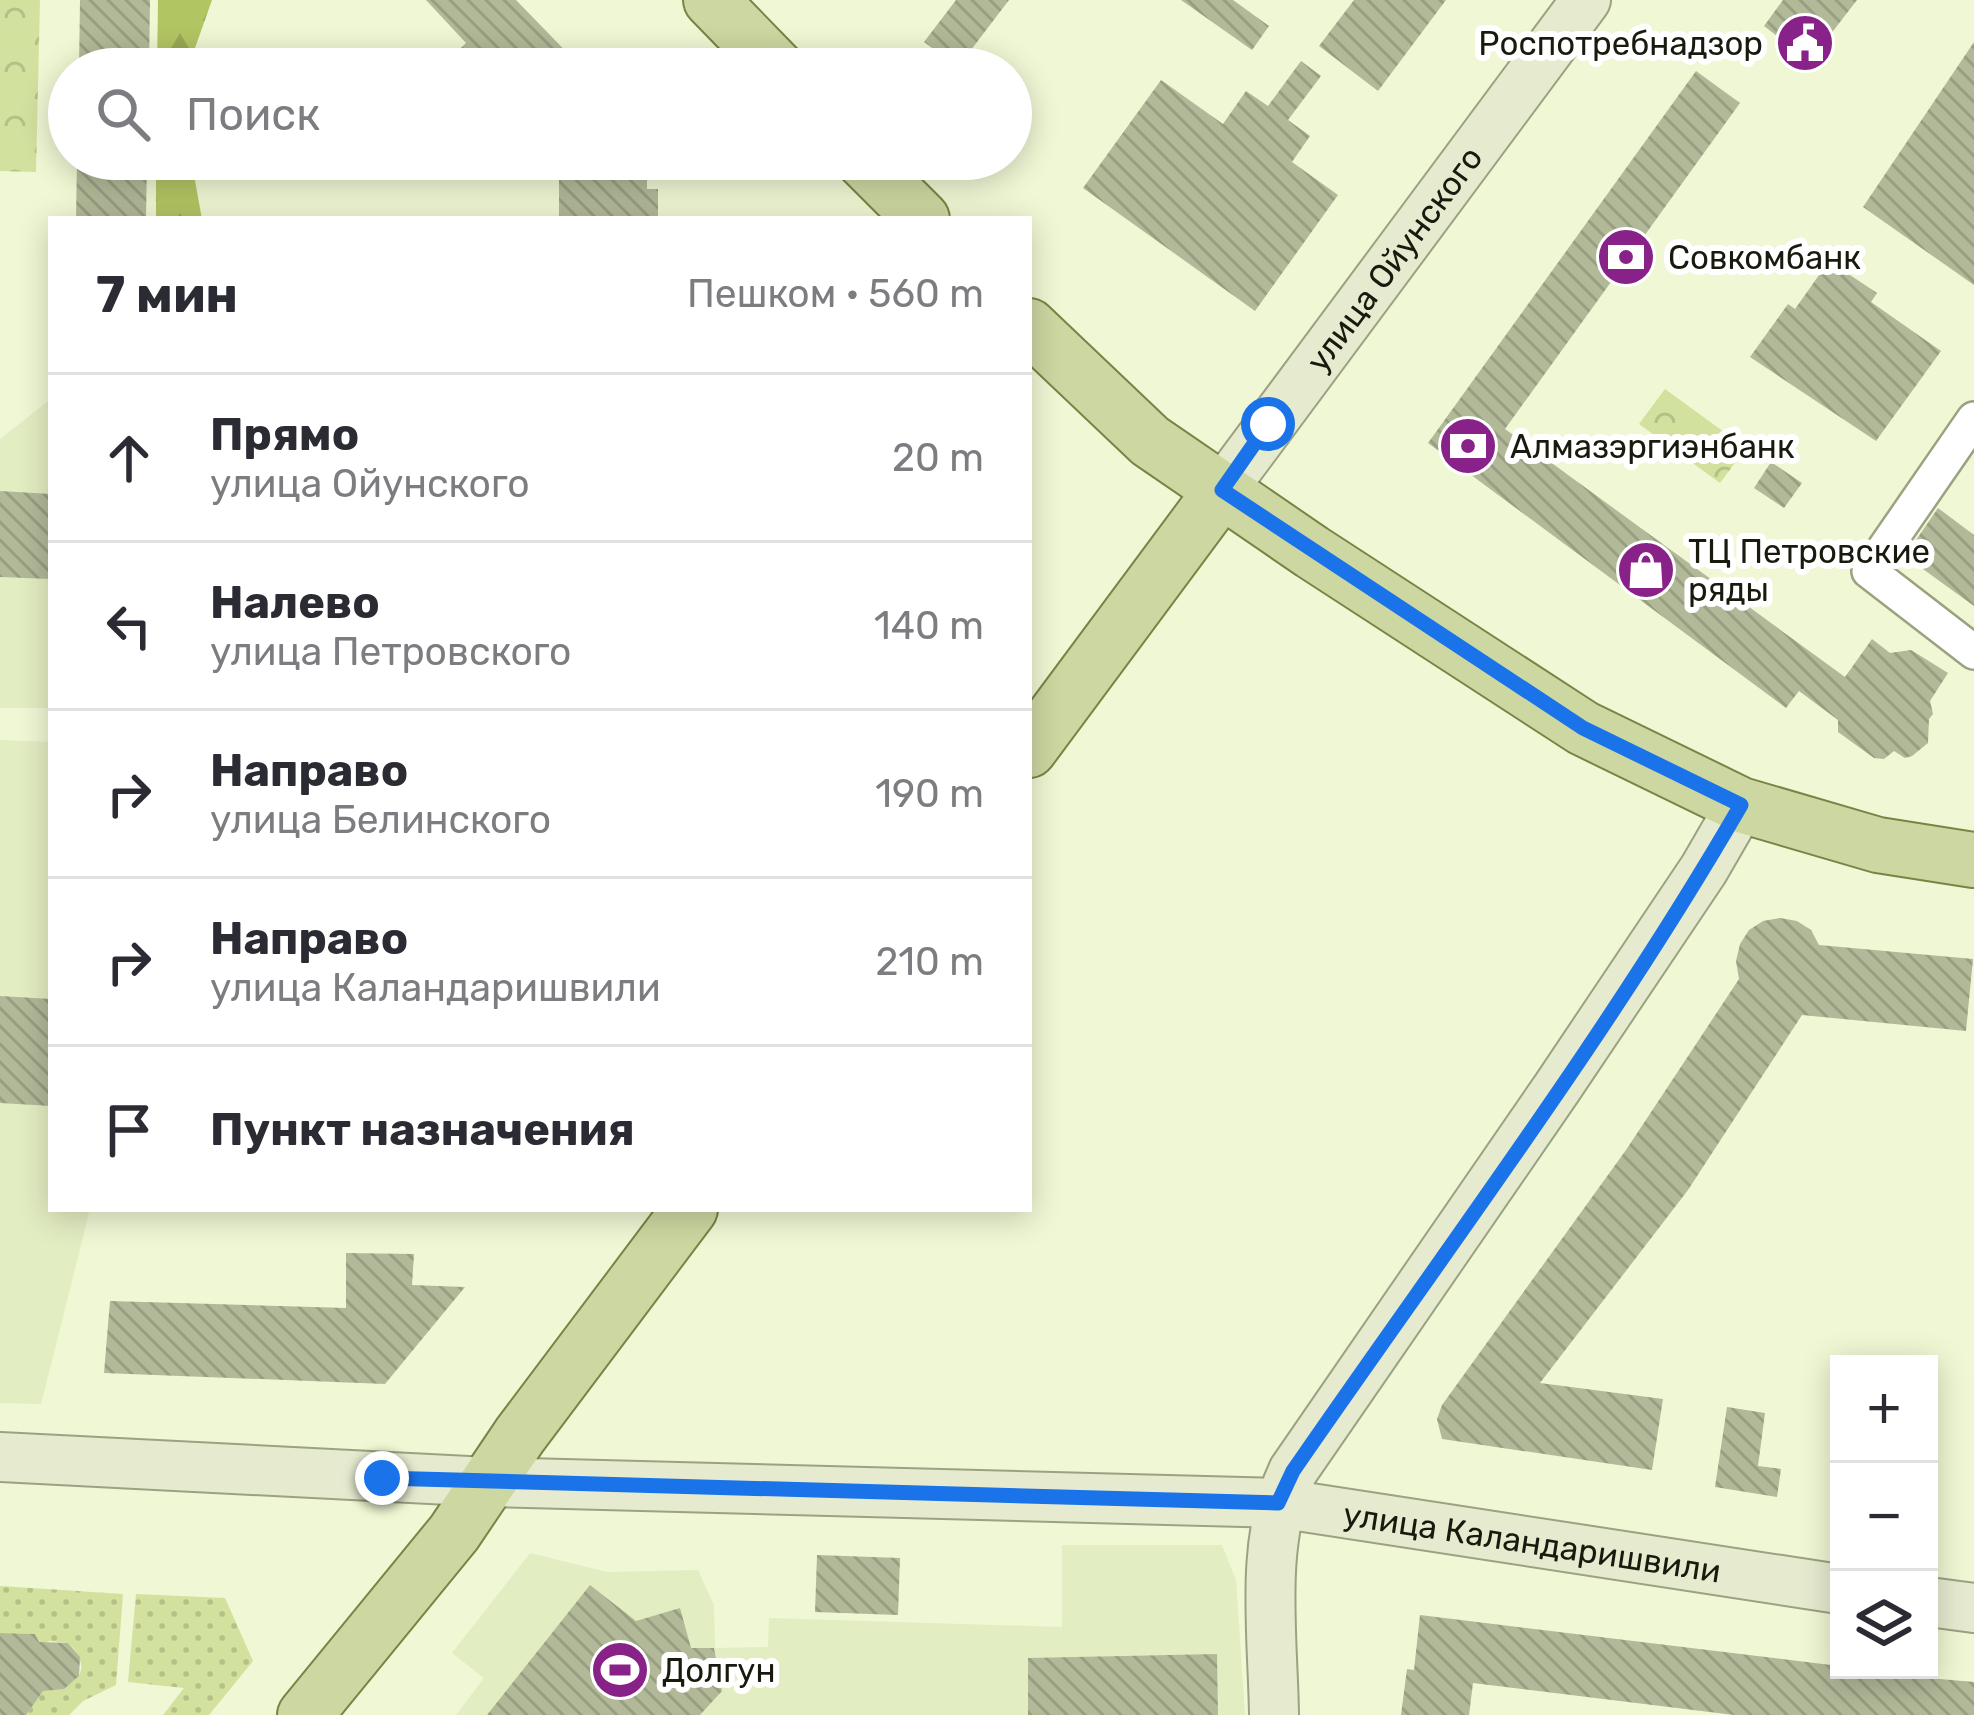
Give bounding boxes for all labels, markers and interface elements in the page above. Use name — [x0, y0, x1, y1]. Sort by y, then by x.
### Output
public building icon: Роспотребнадзор — [1774, 12, 1836, 74]
place label: Роспотребнадзор — [1478, 24, 1763, 63]
search box — [48, 48, 1032, 180]
icon: search — [90, 81, 156, 147]
text: Поиск — [186, 88, 320, 141]
street label: улица Ойунского — [1297, 139, 1490, 379]
bank icon: Совкомбанк — [1595, 226, 1657, 288]
place label: Совкомбанк — [1668, 238, 1861, 277]
text: 7 мин — [96, 264, 238, 325]
text: Пешком · 560 m — [687, 271, 984, 317]
route start — [1241, 397, 1295, 451]
text: Прямо — [210, 408, 359, 461]
bank icon: Алмазэргиэнбанк — [1437, 415, 1499, 477]
icon: ahead — [96, 425, 162, 491]
place label: Алмазэргиэнбанк — [1510, 427, 1795, 466]
text: 20 m — [892, 435, 984, 481]
text: улица Ойунского — [210, 461, 530, 507]
place label: ТЦ Петровские ряды — [1688, 532, 1930, 609]
shop icon: ТЦ Петровские ряды — [1615, 539, 1677, 601]
text: Налево — [210, 576, 380, 629]
icon: left — [96, 593, 162, 659]
text: 140 m — [874, 603, 984, 649]
text: улица Петровского — [210, 629, 572, 675]
text: Направо — [210, 744, 408, 797]
icon: right — [96, 761, 162, 827]
text: 190 m — [875, 771, 984, 817]
text: улица Белинского — [210, 797, 551, 843]
text: Направо — [210, 912, 408, 965]
icon: right — [96, 929, 162, 995]
text: 210 m — [875, 939, 984, 985]
text: улица Каландаришвили — [210, 965, 661, 1011]
icon: arrive — [96, 1097, 162, 1163]
text: Пункт назначения — [210, 1103, 635, 1156]
map controls — [1830, 1355, 1938, 1679]
button: + — [1830, 1355, 1938, 1463]
route end — [355, 1451, 409, 1505]
button: − — [1830, 1463, 1938, 1571]
street label: улица Каландаришвили — [1341, 1494, 1724, 1590]
button: layers — [1830, 1571, 1938, 1679]
sports icon: Долгун — [589, 1639, 651, 1701]
place label: Долгун — [662, 1651, 776, 1690]

